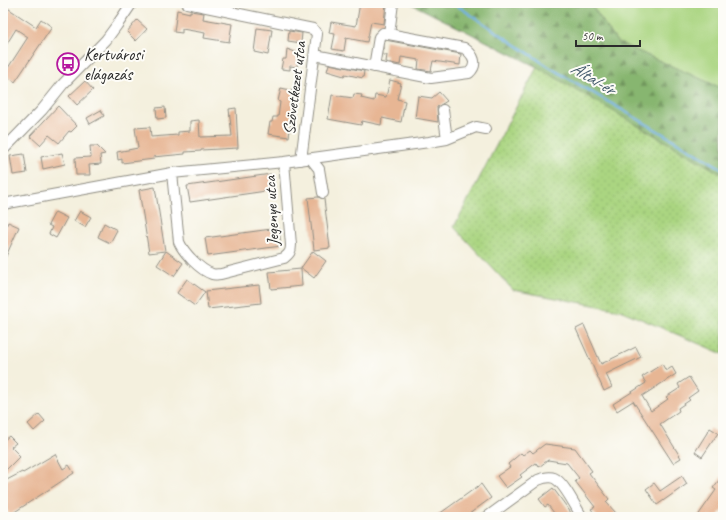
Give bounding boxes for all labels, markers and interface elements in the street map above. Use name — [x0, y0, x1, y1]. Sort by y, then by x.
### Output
scale bar — [576, 22, 640, 48]
text: 50 m — [582, 28, 604, 44]
street label: Szövetkezet utca — [278, 39, 311, 136]
place label: Kertvárosi elágazás — [84, 44, 145, 85]
bus stop icon: Kertvárosi elágazás — [55, 51, 81, 77]
water label: Által-ér — [567, 56, 622, 101]
street label: Jegenye utca — [259, 174, 284, 247]

